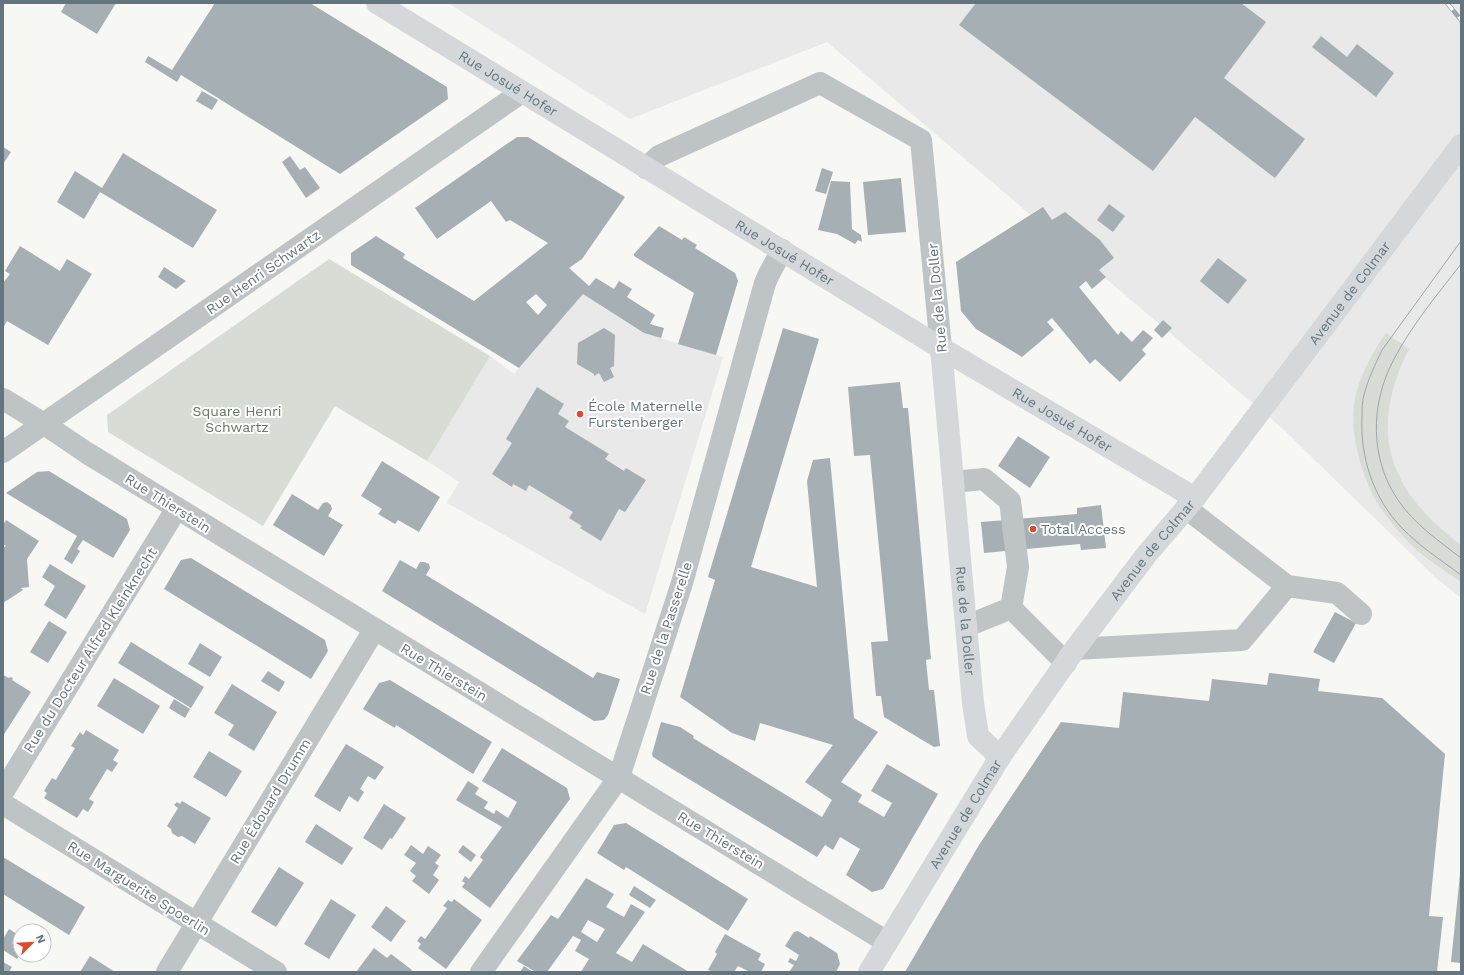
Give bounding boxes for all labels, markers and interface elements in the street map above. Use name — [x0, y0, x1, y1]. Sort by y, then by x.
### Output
street label: Rue Josué Hofer — [456, 47, 561, 120]
street label: Rue Josué Hofer — [732, 216, 837, 289]
street label: Rue Henri Schwartz — [203, 227, 323, 317]
street label: Avenue de Colmar — [1305, 238, 1394, 348]
street label: Rue de la Doller — [924, 242, 950, 353]
street label: Rue Josué Hofer — [1010, 384, 1115, 455]
place label: École Maternelle Furstenberger — [588, 398, 703, 430]
park label: Square Henri Schwartz — [193, 403, 282, 435]
marker: École Maternelle Furstenberger — [575, 409, 585, 419]
street label: Rue Thierstein — [122, 470, 214, 536]
street label: Avenue de Colmar — [1107, 496, 1198, 604]
place label: Total Access — [1041, 521, 1126, 537]
marker: Total Access — [1028, 524, 1038, 534]
street label: Rue du Docteur Alfred Kleinknecht — [20, 545, 160, 755]
street label: Rue de la Passerelle — [637, 560, 695, 696]
street label: Rue de la Doller — [953, 565, 979, 677]
street label: Rue Thierstein — [398, 640, 490, 704]
street label: Rue Édouard Drumm — [226, 736, 314, 866]
street label: Avenue de Colmar — [926, 756, 1005, 872]
street label: Rue Thierstein — [675, 808, 767, 872]
street label: Rue Marguerite Spoerlin — [65, 838, 213, 938]
north arrow — [12, 923, 52, 963]
text: N — [33, 933, 48, 946]

